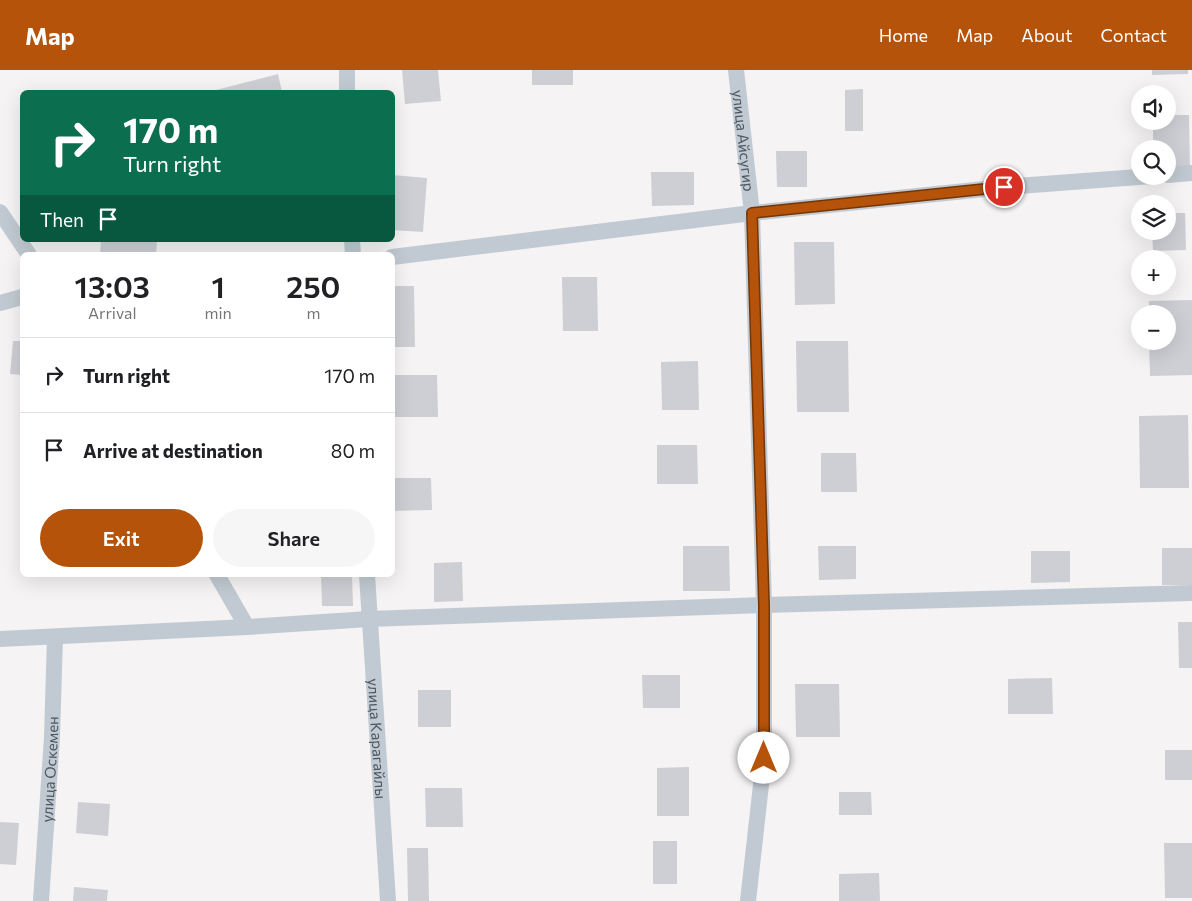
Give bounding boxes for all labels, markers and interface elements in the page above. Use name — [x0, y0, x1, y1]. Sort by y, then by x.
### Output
text: Map — [25, 21, 75, 50]
text: Home — [879, 24, 928, 46]
text: Map — [956, 24, 993, 46]
text: About — [1021, 24, 1073, 46]
text: Contact — [1101, 24, 1167, 46]
map controls — [1131, 85, 1176, 350]
button: sound — [1131, 85, 1176, 130]
street label: улица Айсугир — [729, 89, 759, 192]
text: 170 m — [123, 107, 218, 150]
icon: right — [40, 110, 105, 175]
button: search — [1131, 140, 1176, 185]
text: Turn right — [123, 150, 221, 177]
pin — [983, 166, 1025, 208]
icon: arrive — [990, 173, 1018, 201]
button: layers — [1131, 195, 1176, 240]
icon: arrive — [94, 205, 122, 233]
text: Then — [40, 208, 84, 231]
button: + — [1131, 250, 1176, 295]
text: 13:03 — [75, 267, 150, 304]
text: 1 — [211, 267, 225, 304]
text: 250 — [286, 267, 340, 304]
text: Arrival — [88, 303, 136, 322]
text: min — [204, 303, 232, 322]
text: m — [306, 303, 320, 322]
button: − — [1131, 305, 1176, 350]
icon: right — [40, 361, 68, 389]
text: Turn right — [83, 364, 170, 387]
text: 170 m — [324, 364, 375, 387]
icon: arrive — [40, 436, 68, 464]
text: Arrive at destination — [83, 439, 263, 462]
text: 80 m — [331, 439, 375, 462]
button: Exit — [40, 509, 203, 567]
button: Share — [213, 509, 375, 567]
street label: улица Карагайлы — [365, 678, 390, 800]
street label: улица Оскемен — [37, 716, 62, 823]
position arrow — [737, 731, 789, 783]

